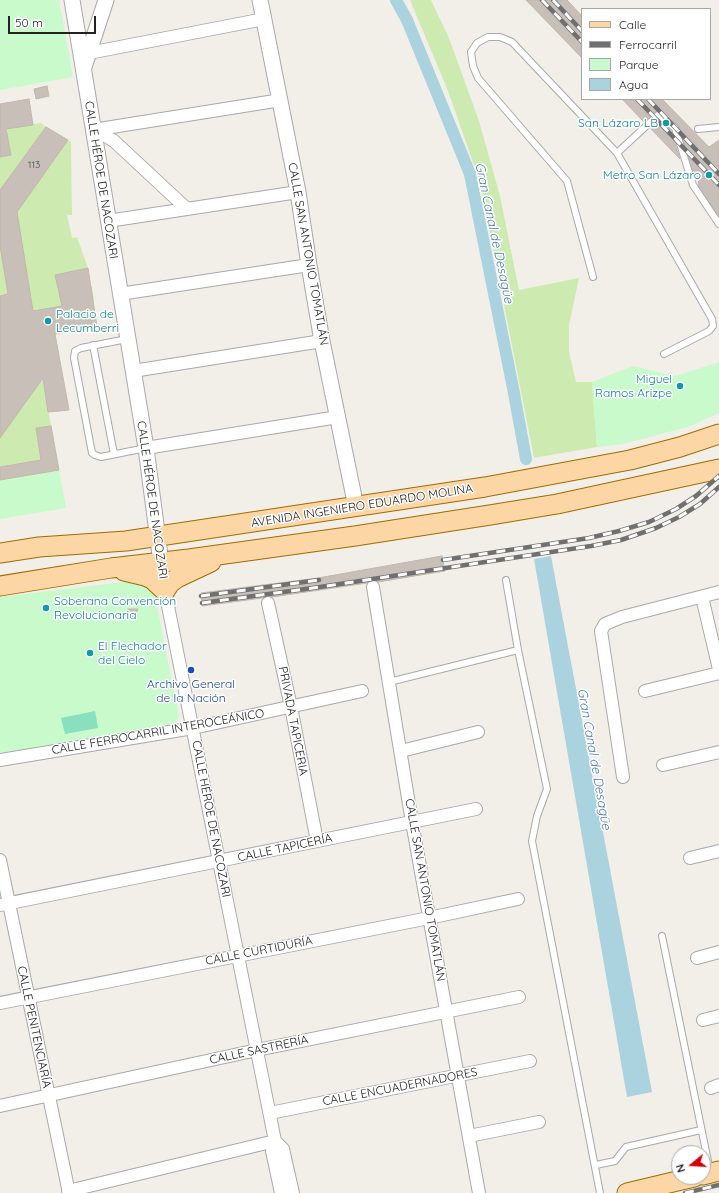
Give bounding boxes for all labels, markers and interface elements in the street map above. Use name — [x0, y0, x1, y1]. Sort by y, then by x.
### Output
scale bar — [10, 8, 98, 34]
legend — [581, 8, 711, 100]
text: 50 m — [15, 15, 43, 30]
text: Calle — [619, 17, 646, 32]
text: Ferrocarril — [619, 37, 677, 52]
text: Parque — [619, 57, 659, 72]
text: Agua — [619, 77, 648, 92]
street label: CALLE HÉROE DE NACOZARI — [81, 100, 121, 260]
place label: San Lázaro LB — [578, 116, 658, 130]
marker: San Lázaro LB — [661, 118, 671, 128]
house number: 113 — [28, 159, 40, 171]
water label: Gran Canal de Desagüe — [471, 161, 517, 305]
street label: CALLE SAN ANTONIO TOMATLÁN — [285, 162, 331, 346]
place label: Metro San Lázaro — [603, 168, 701, 182]
marker: Metro San Lázaro — [704, 170, 714, 180]
place label: Palacio de Lecumberri — [56, 307, 119, 335]
marker: Palacio de Lecumberri — [43, 316, 53, 326]
place label: Miguel Ramos Arizpe — [595, 372, 672, 400]
marker: Miguel Ramos Arizpe — [675, 381, 685, 391]
street label: CALLE HÉROE DE NACOZARI — [134, 420, 170, 580]
street label: AVENIDA INGENIERO EDUARDO MOLINA — [250, 481, 474, 531]
place label: Soberana Convención Revolucionaria — [54, 594, 176, 622]
marker: Soberana Convención Revolucionaria — [41, 603, 51, 613]
place label: El Flechador del Cielo — [98, 639, 167, 667]
marker: El Flechador del Cielo — [85, 648, 95, 658]
marker: Archivo General de la Nación — [186, 665, 196, 675]
street label: PRIVADA TAPICERIA — [275, 665, 311, 777]
place label: Archivo General de la Nación — [147, 677, 235, 705]
water label: Gran Canal de Desagüe — [574, 687, 614, 831]
street label: CALLE FERROCARRIL INTEROCEÁNICO — [51, 706, 265, 758]
street label: CALLE HÉROE DE NACOZARI — [189, 739, 233, 899]
street label: CALLE SAN ANTONIO TOMATLÁN — [402, 798, 448, 982]
street label: CALLE TAPICERÍA — [236, 831, 334, 865]
street label: CALLE CURTIDURÍA — [204, 934, 314, 968]
street label: CALLE PENITENCIARÍA — [14, 965, 54, 1089]
street label: CALLE SASTRERÍA — [208, 1032, 310, 1068]
street label: CALLE ENCUADERNADORES — [321, 1065, 479, 1109]
north arrow — [671, 1145, 711, 1185]
text: N — [673, 1162, 688, 1174]

